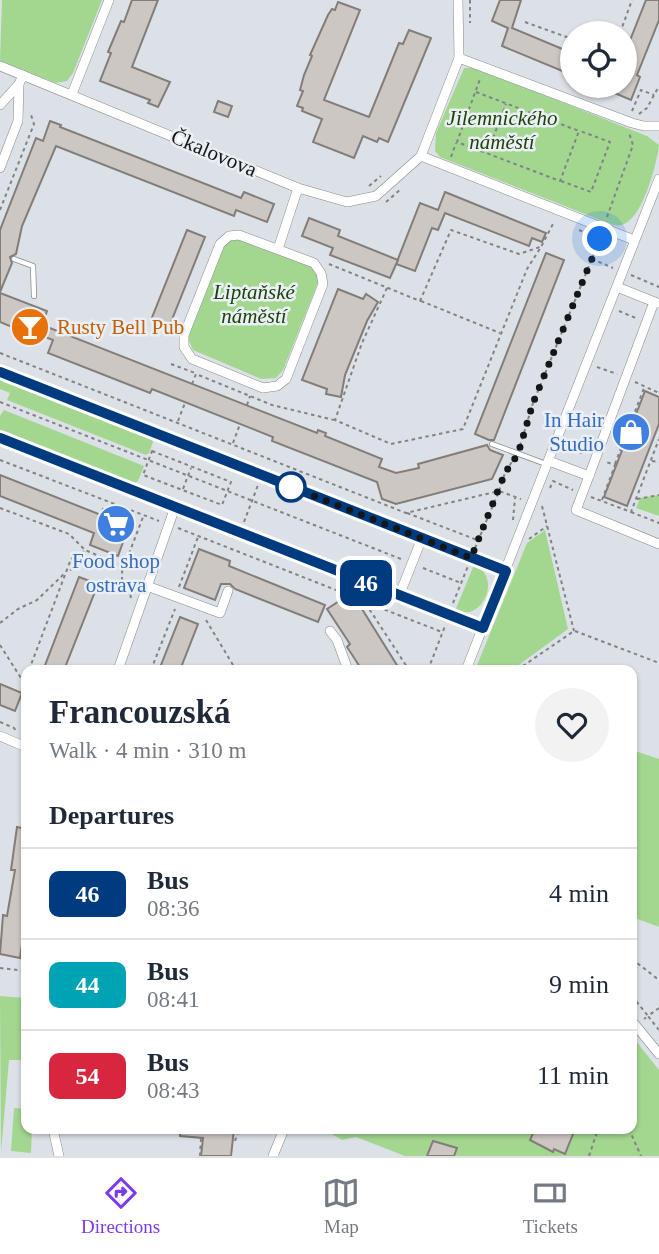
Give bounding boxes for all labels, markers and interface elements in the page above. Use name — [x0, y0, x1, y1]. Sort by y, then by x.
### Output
map controls — [560, 21, 637, 98]
button: locate — [560, 21, 637, 98]
park label: Jilemnického náměstí — [447, 106, 557, 154]
street label: Čkalovova — [167, 124, 261, 182]
your location — [582, 221, 617, 256]
park label: Liptaňské náměstí — [212, 280, 297, 328]
bar icon: Rusty Bell Pub — [9, 306, 51, 348]
place label: Rusty Bell Pub — [57, 315, 184, 339]
place label: In Hair Studio — [544, 408, 604, 456]
shop icon: In Hair Studio — [610, 411, 652, 453]
unlabelled marker — [276, 472, 306, 502]
supermarket icon: Food shop ostrava — [95, 503, 137, 545]
place label: Food shop ostrava — [72, 549, 160, 597]
line badge: 46 — [334, 560, 398, 606]
text: 46 — [354, 570, 378, 596]
button: heart — [535, 688, 609, 762]
text: Francouzská — [49, 694, 231, 730]
text: Walk · 4 min · 310 m — [49, 738, 246, 763]
text: Departures — [49, 801, 174, 830]
text: Bus — [147, 866, 189, 895]
text: 4 min — [549, 879, 609, 908]
text: 46 — [76, 881, 100, 907]
text: 08:36 — [147, 896, 199, 921]
text: Bus — [147, 957, 189, 986]
text: 9 min — [549, 970, 609, 999]
text: 44 — [76, 972, 100, 998]
text: 08:41 — [147, 987, 199, 1012]
text: Bus — [147, 1048, 189, 1077]
text: 11 min — [537, 1061, 609, 1090]
text: 54 — [76, 1063, 100, 1089]
text: 08:43 — [147, 1078, 199, 1103]
tab: Directions — [81, 1174, 160, 1238]
tab: Map — [322, 1174, 360, 1238]
tab: Tickets — [523, 1174, 578, 1238]

